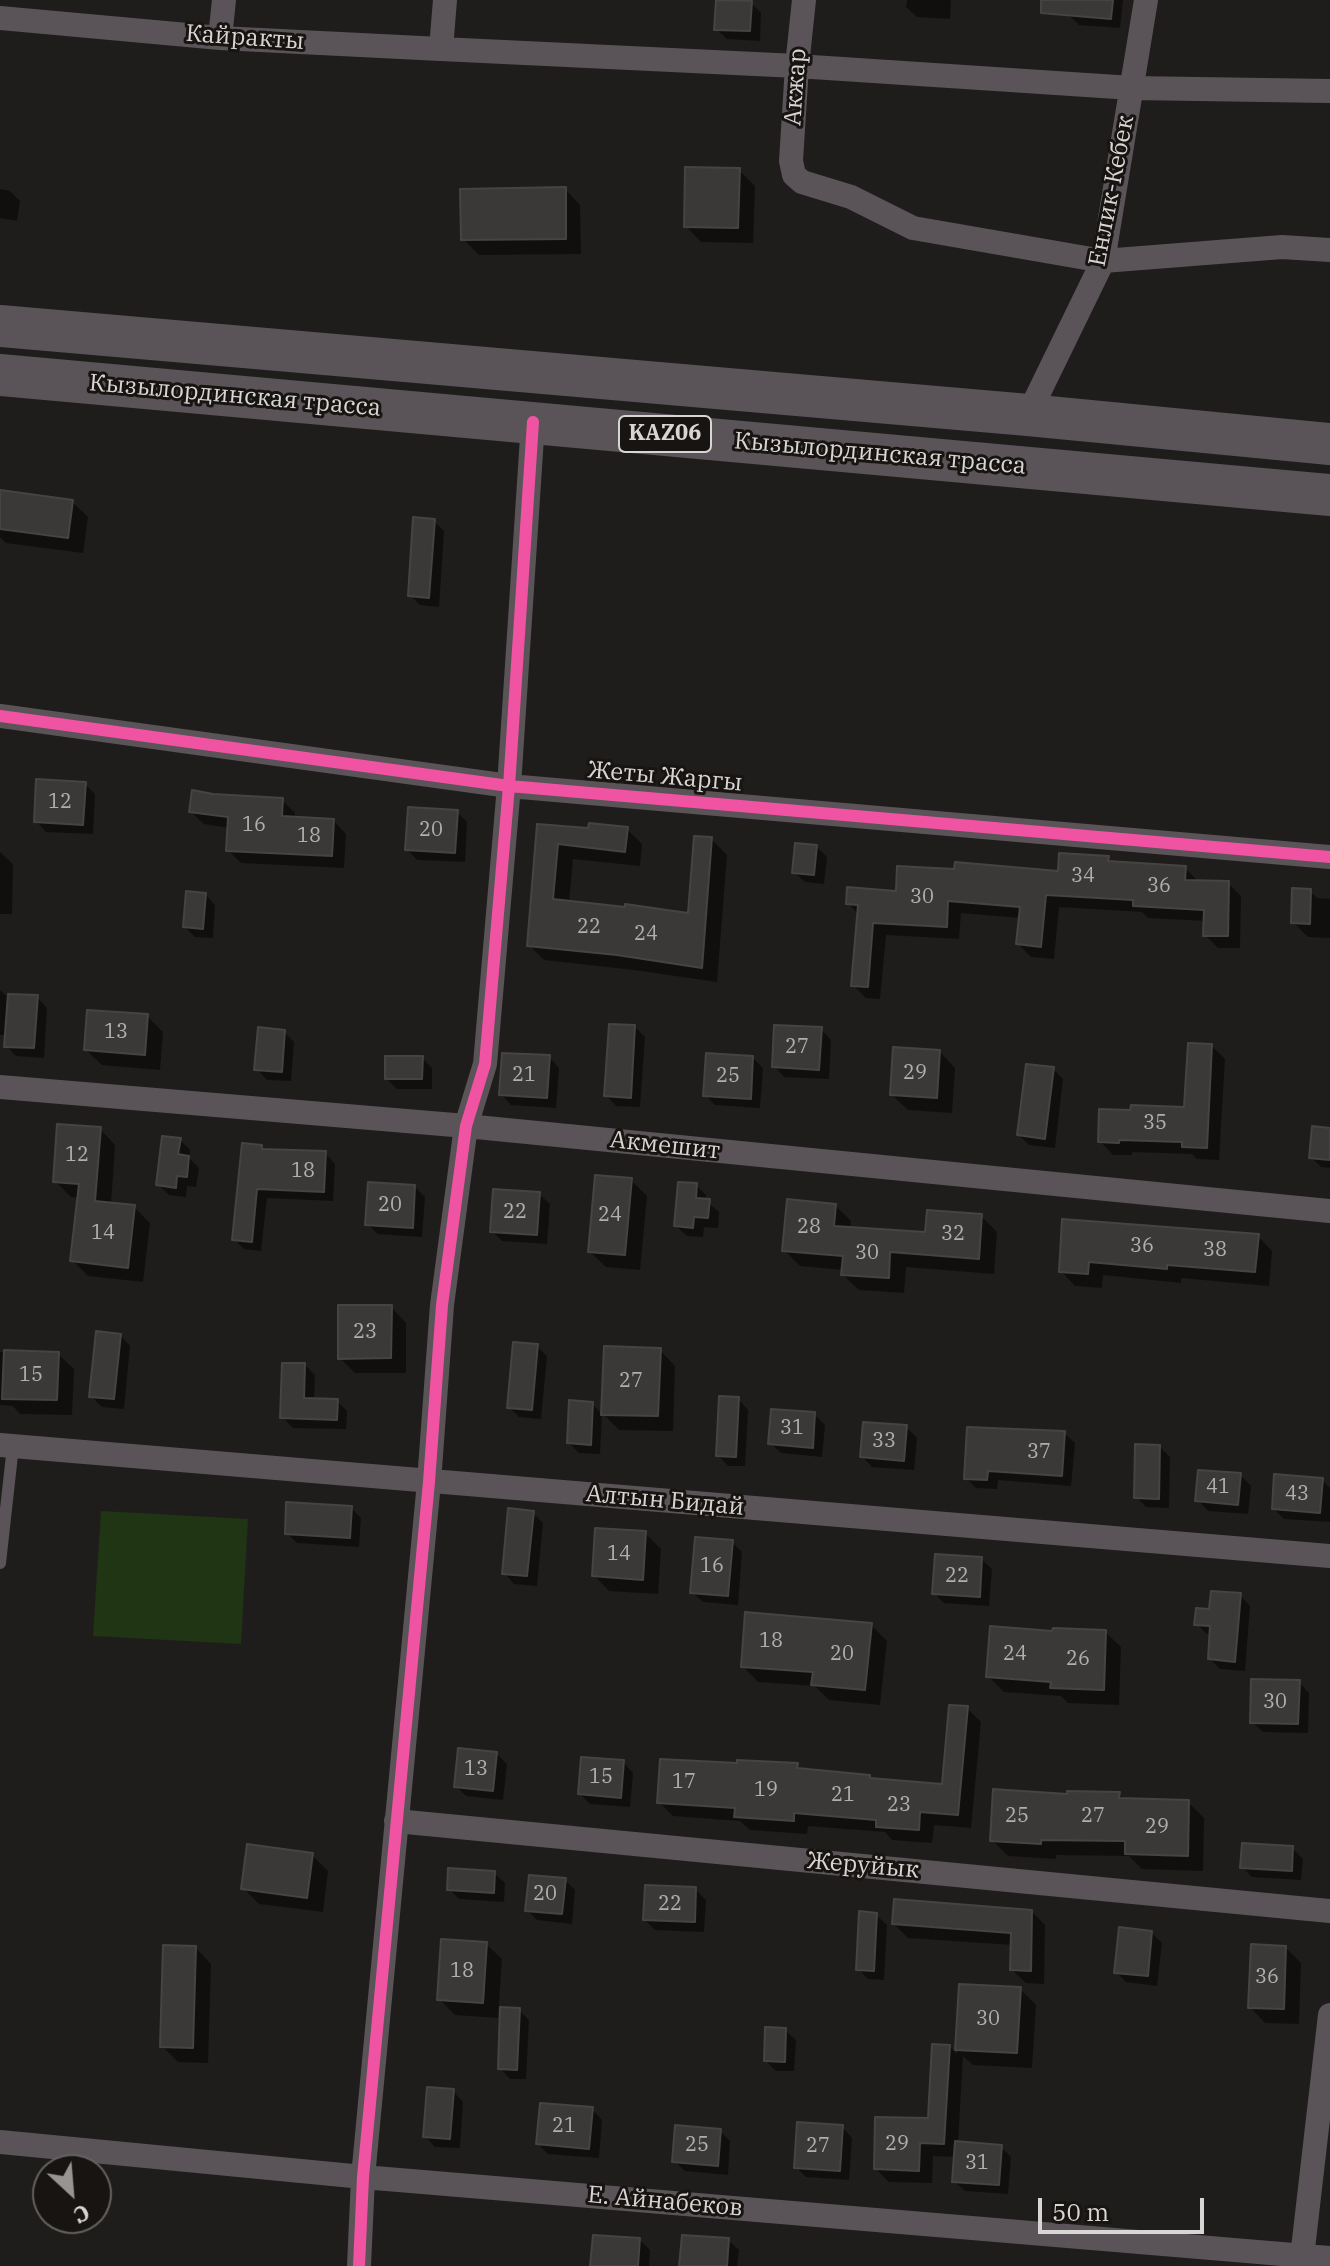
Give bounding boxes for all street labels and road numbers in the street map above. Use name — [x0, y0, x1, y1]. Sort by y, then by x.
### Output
street label: Кайракты — [185, 19, 305, 57]
street label: Акжар — [779, 47, 813, 127]
street label: Енлик-Кебек — [1083, 113, 1141, 269]
street label: Кызылординская трасса — [88, 369, 382, 423]
road number: KАZ06 — [619, 416, 711, 452]
street label: Кызылординская трасса — [733, 427, 1027, 481]
street label: Жеты Жаргы — [586, 756, 744, 798]
street label: Акмешит — [608, 1126, 722, 1166]
street label: Алтын Бидай — [585, 1480, 745, 1522]
street label: Жеруйык — [806, 1847, 920, 1885]
street label: Е. Айнабеков — [586, 2181, 744, 2223]

